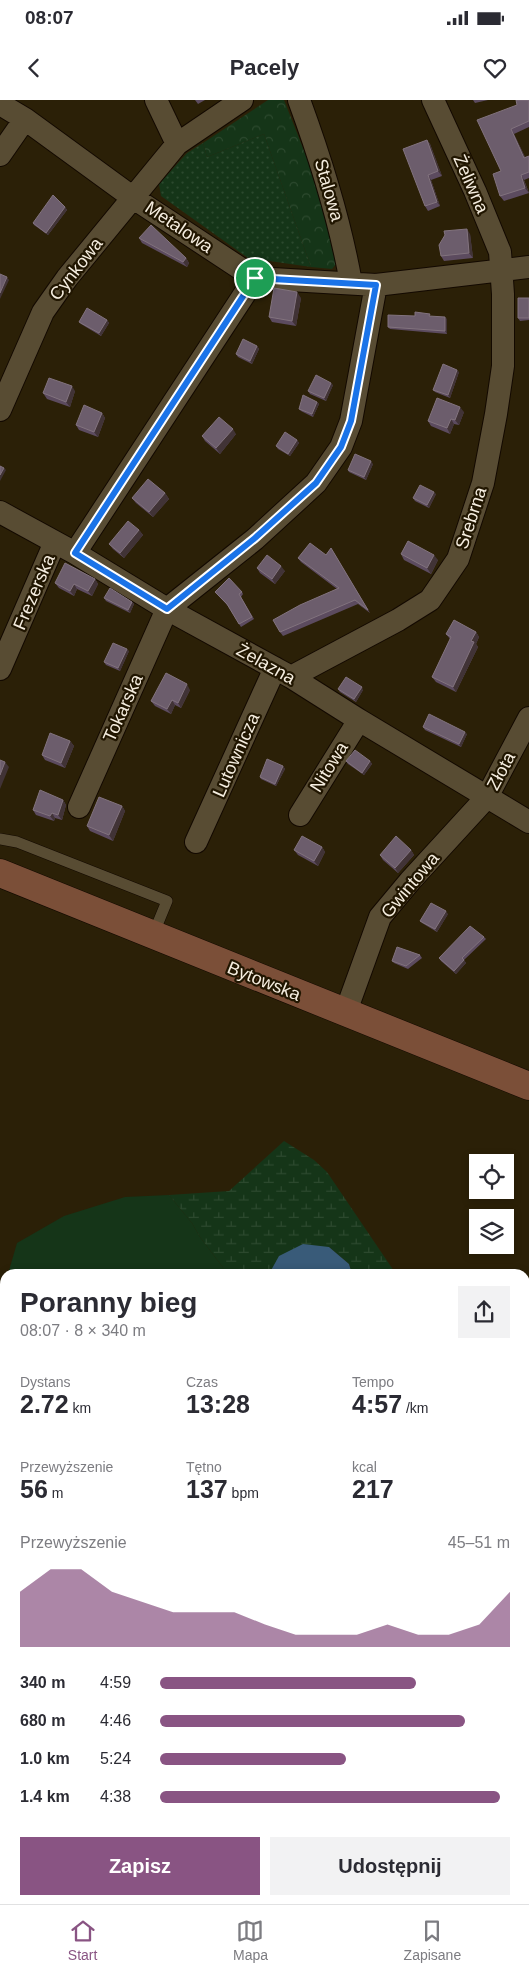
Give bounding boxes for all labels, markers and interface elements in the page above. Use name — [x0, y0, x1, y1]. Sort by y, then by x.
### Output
text: 08:07 — [25, 7, 74, 28]
icon: back — [20, 54, 48, 82]
icon: heart — [481, 54, 509, 82]
text: Pacely — [230, 55, 299, 80]
street label: Żeliwna — [449, 152, 493, 217]
street label: Stalowa — [311, 156, 348, 224]
street label: Metalowa — [141, 197, 217, 257]
street label: Cynkowa — [45, 233, 107, 304]
pin — [234, 257, 276, 299]
icon: arrive — [241, 264, 269, 292]
street label: Srebrna — [452, 484, 491, 552]
street label: Frezerska — [9, 550, 59, 633]
street label: Żelazna — [233, 640, 300, 689]
street label: Tokarska — [99, 670, 147, 745]
street label: Lutownicza — [209, 709, 264, 800]
street label: Nitowa — [306, 738, 353, 796]
street label: Złota — [483, 748, 520, 793]
street label: Gwintowa — [377, 848, 444, 922]
street label: Bytowska — [225, 957, 304, 1005]
map controls — [469, 1154, 514, 1254]
button: locate — [469, 1154, 514, 1199]
button: layers — [469, 1209, 514, 1254]
button: share — [458, 1286, 510, 1338]
text: Poranny bieg — [20, 1287, 197, 1318]
text: 08:07 · 8 × 340 m — [20, 1322, 146, 1339]
text: Dystans — [20, 1374, 71, 1390]
text: Czas — [186, 1374, 218, 1390]
text: Tempo — [352, 1374, 394, 1390]
text: 2.72 — [20, 1390, 69, 1418]
text: 13:28 — [186, 1390, 250, 1418]
text: 4:57 — [352, 1390, 402, 1418]
text: km — [69, 1400, 91, 1416]
text: /km — [402, 1400, 429, 1416]
text: Przewyższenie — [20, 1459, 113, 1475]
text: Tętno — [186, 1459, 222, 1475]
text: kcal — [352, 1459, 377, 1475]
text: 56 — [20, 1475, 48, 1503]
text: 137 — [186, 1475, 228, 1503]
text: 217 — [352, 1475, 394, 1503]
text: m — [48, 1485, 63, 1501]
text: bpm — [228, 1485, 259, 1501]
text: Przewyższenie — [20, 1534, 127, 1551]
text: 45–51 m — [448, 1534, 510, 1551]
text: 340 m — [20, 1674, 65, 1691]
text: 4:59 — [100, 1674, 131, 1691]
text: 680 m — [20, 1712, 65, 1729]
text: 4:46 — [100, 1712, 131, 1729]
text: 1.0 km — [20, 1750, 70, 1767]
text: 5:24 — [100, 1750, 131, 1767]
text: 1.4 km — [20, 1788, 70, 1805]
text: 4:38 — [100, 1788, 131, 1805]
button: Zapisz — [20, 1837, 260, 1895]
button: Udostępnij — [270, 1837, 510, 1895]
tab: Start — [68, 1917, 97, 1963]
tab: Mapa — [233, 1917, 268, 1963]
tab: Zapisane — [404, 1917, 461, 1963]

